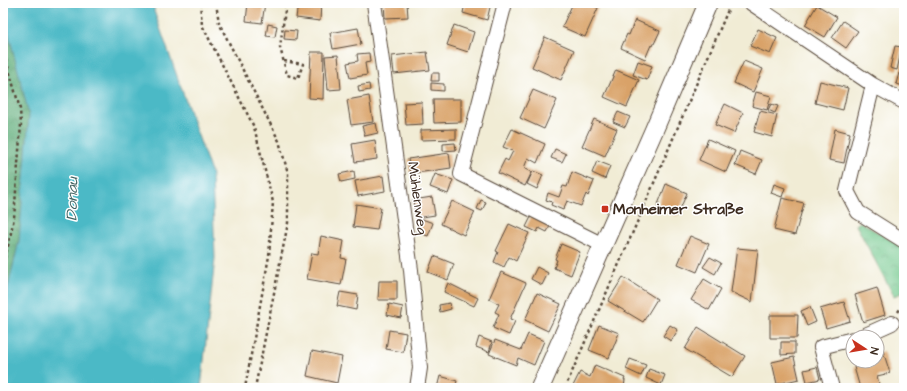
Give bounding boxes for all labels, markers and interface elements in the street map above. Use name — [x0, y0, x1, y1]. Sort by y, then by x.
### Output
street label: Mühlenweg — [401, 160, 433, 236]
water label: Donau — [61, 176, 83, 221]
place label: Monheimer Straße — [613, 199, 744, 220]
marker: Monheimer Straße — [600, 204, 610, 214]
north arrow — [845, 329, 885, 369]
text: N — [866, 346, 882, 356]

